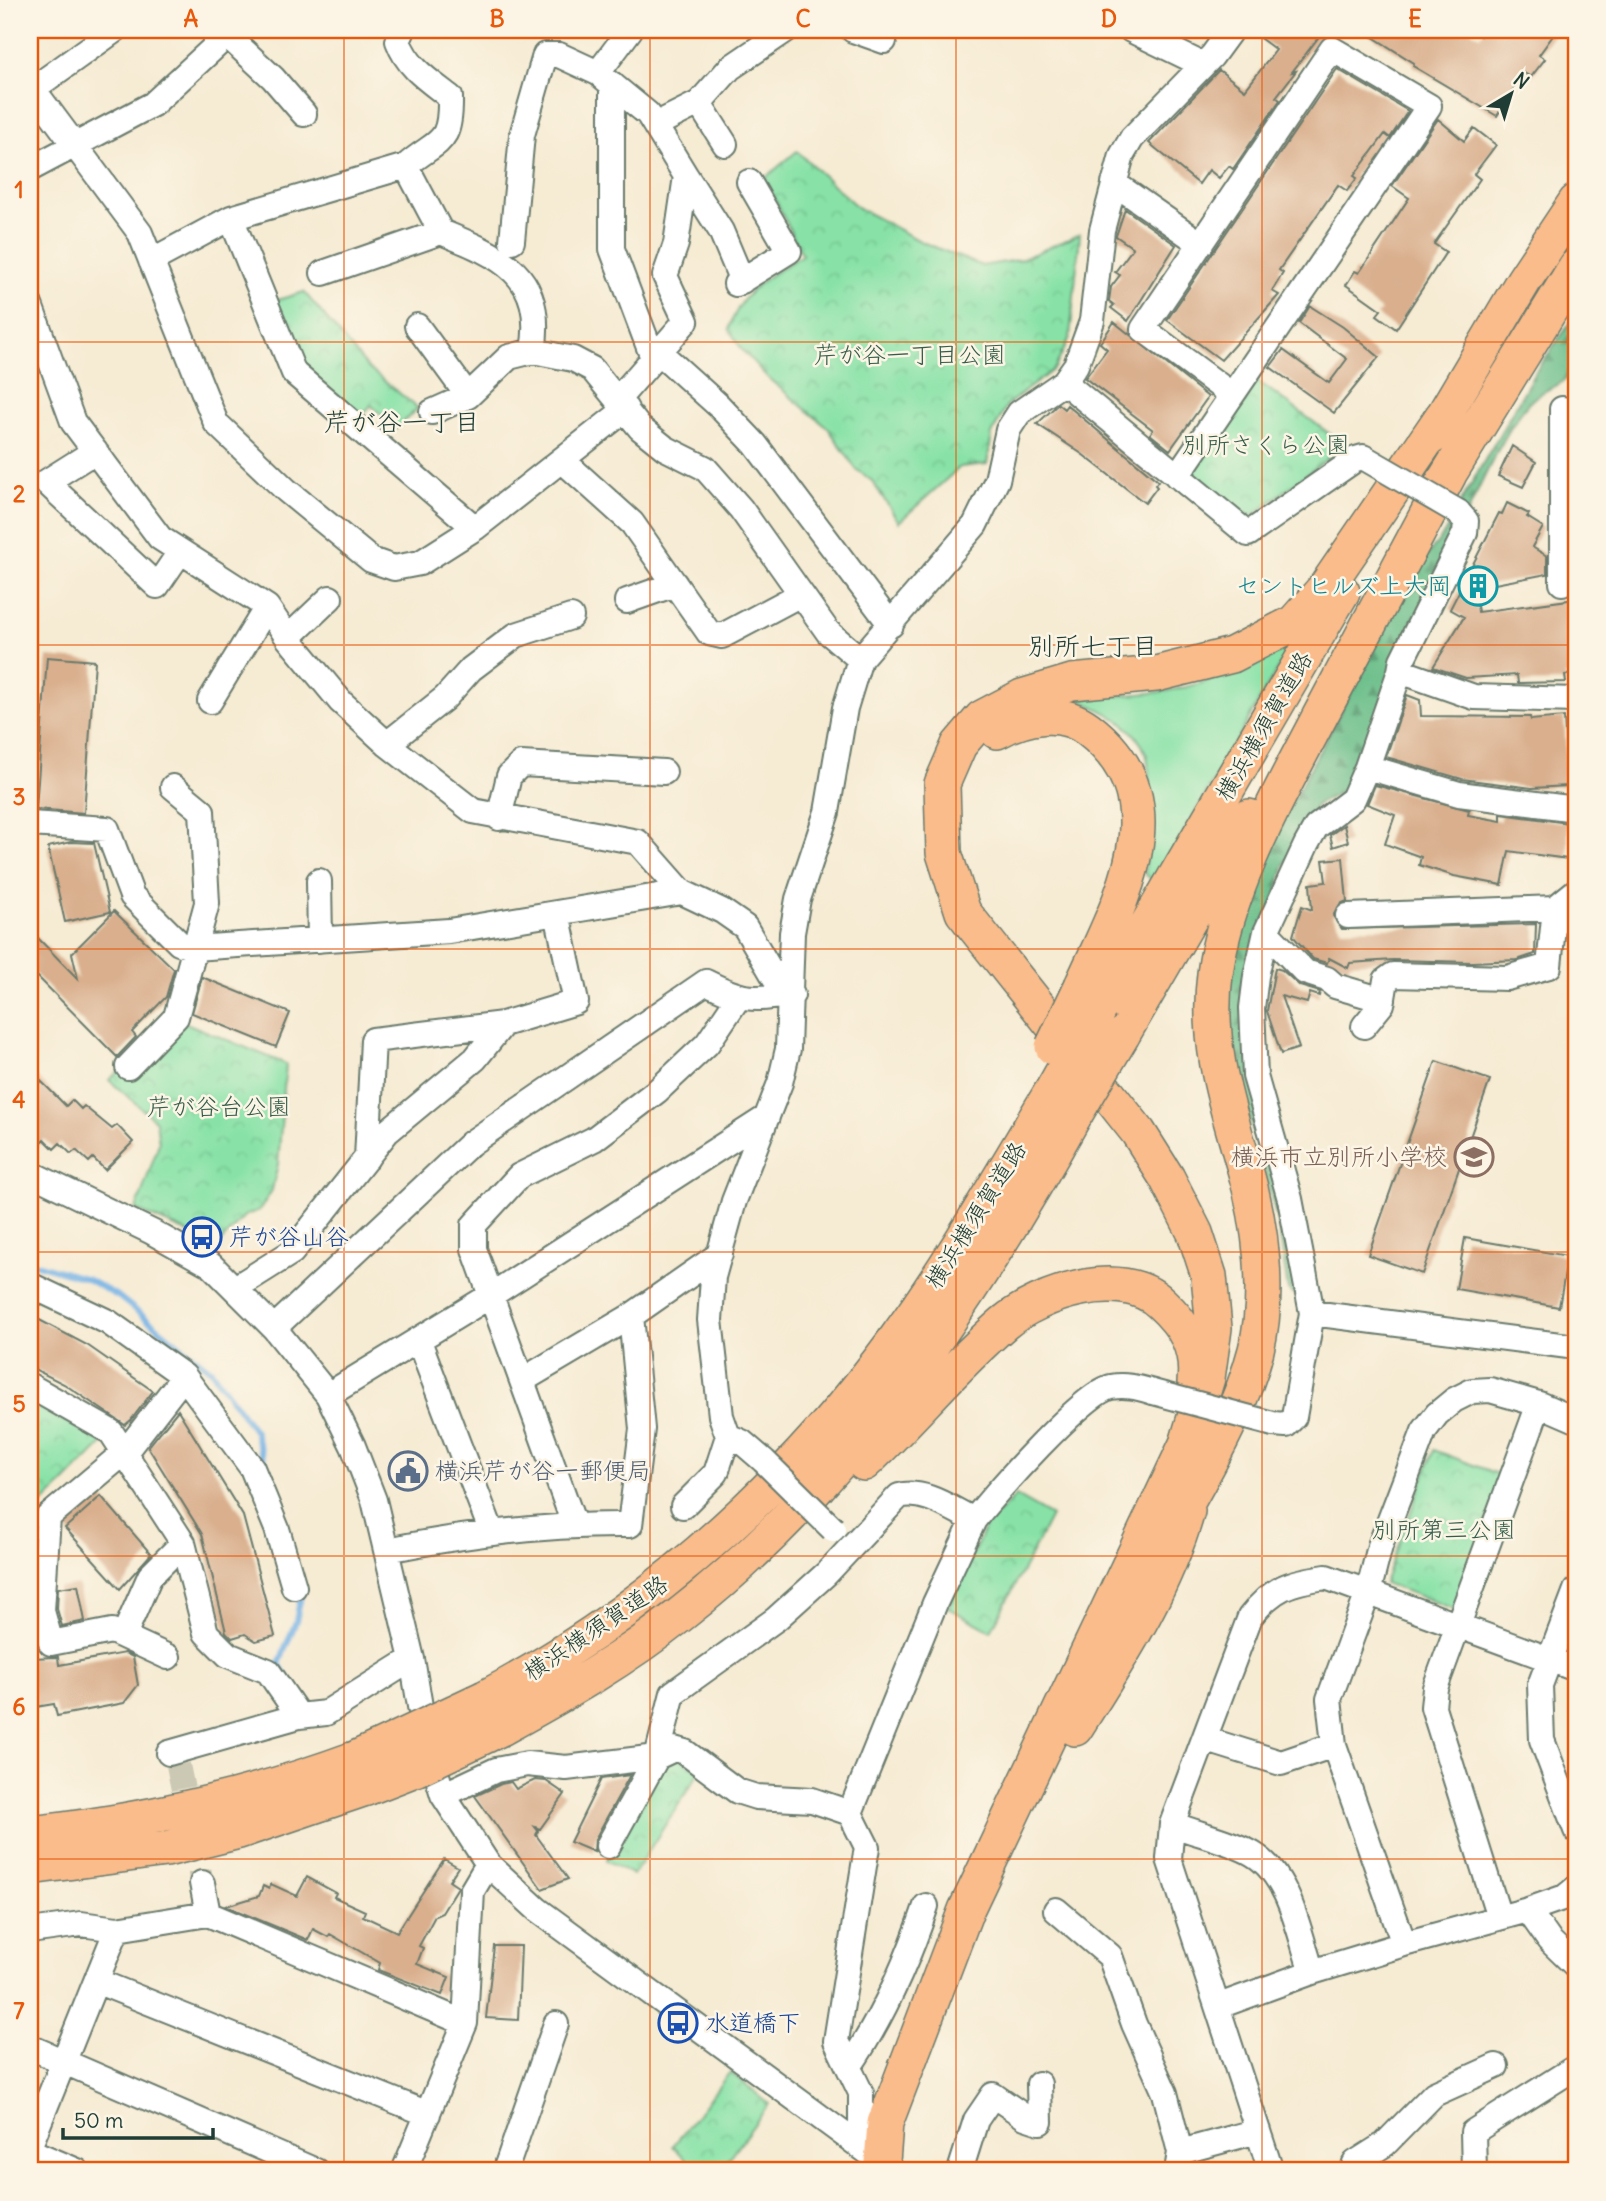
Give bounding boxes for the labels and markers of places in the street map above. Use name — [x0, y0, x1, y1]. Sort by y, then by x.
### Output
building icon: セントヒルズ上大岡 — [1457, 565, 1499, 607]
place label: セントヒルズ上大岡 — [1235, 570, 1451, 600]
school or university icon: 横浜市立別所小学校 — [1453, 1136, 1495, 1178]
place label: 横浜市立別所小学校 — [1231, 1141, 1447, 1171]
bus stop icon: 芹が谷山谷 — [181, 1216, 223, 1258]
place label: 芹が谷山谷 — [229, 1221, 349, 1251]
public building icon: 横浜芹が谷一郵便局 — [387, 1450, 429, 1492]
place label: 横浜芹が谷一郵便局 — [435, 1455, 651, 1485]
bus stop icon: 水道橋下 — [657, 2002, 699, 2044]
place label: 水道橋下 — [705, 2007, 801, 2037]

